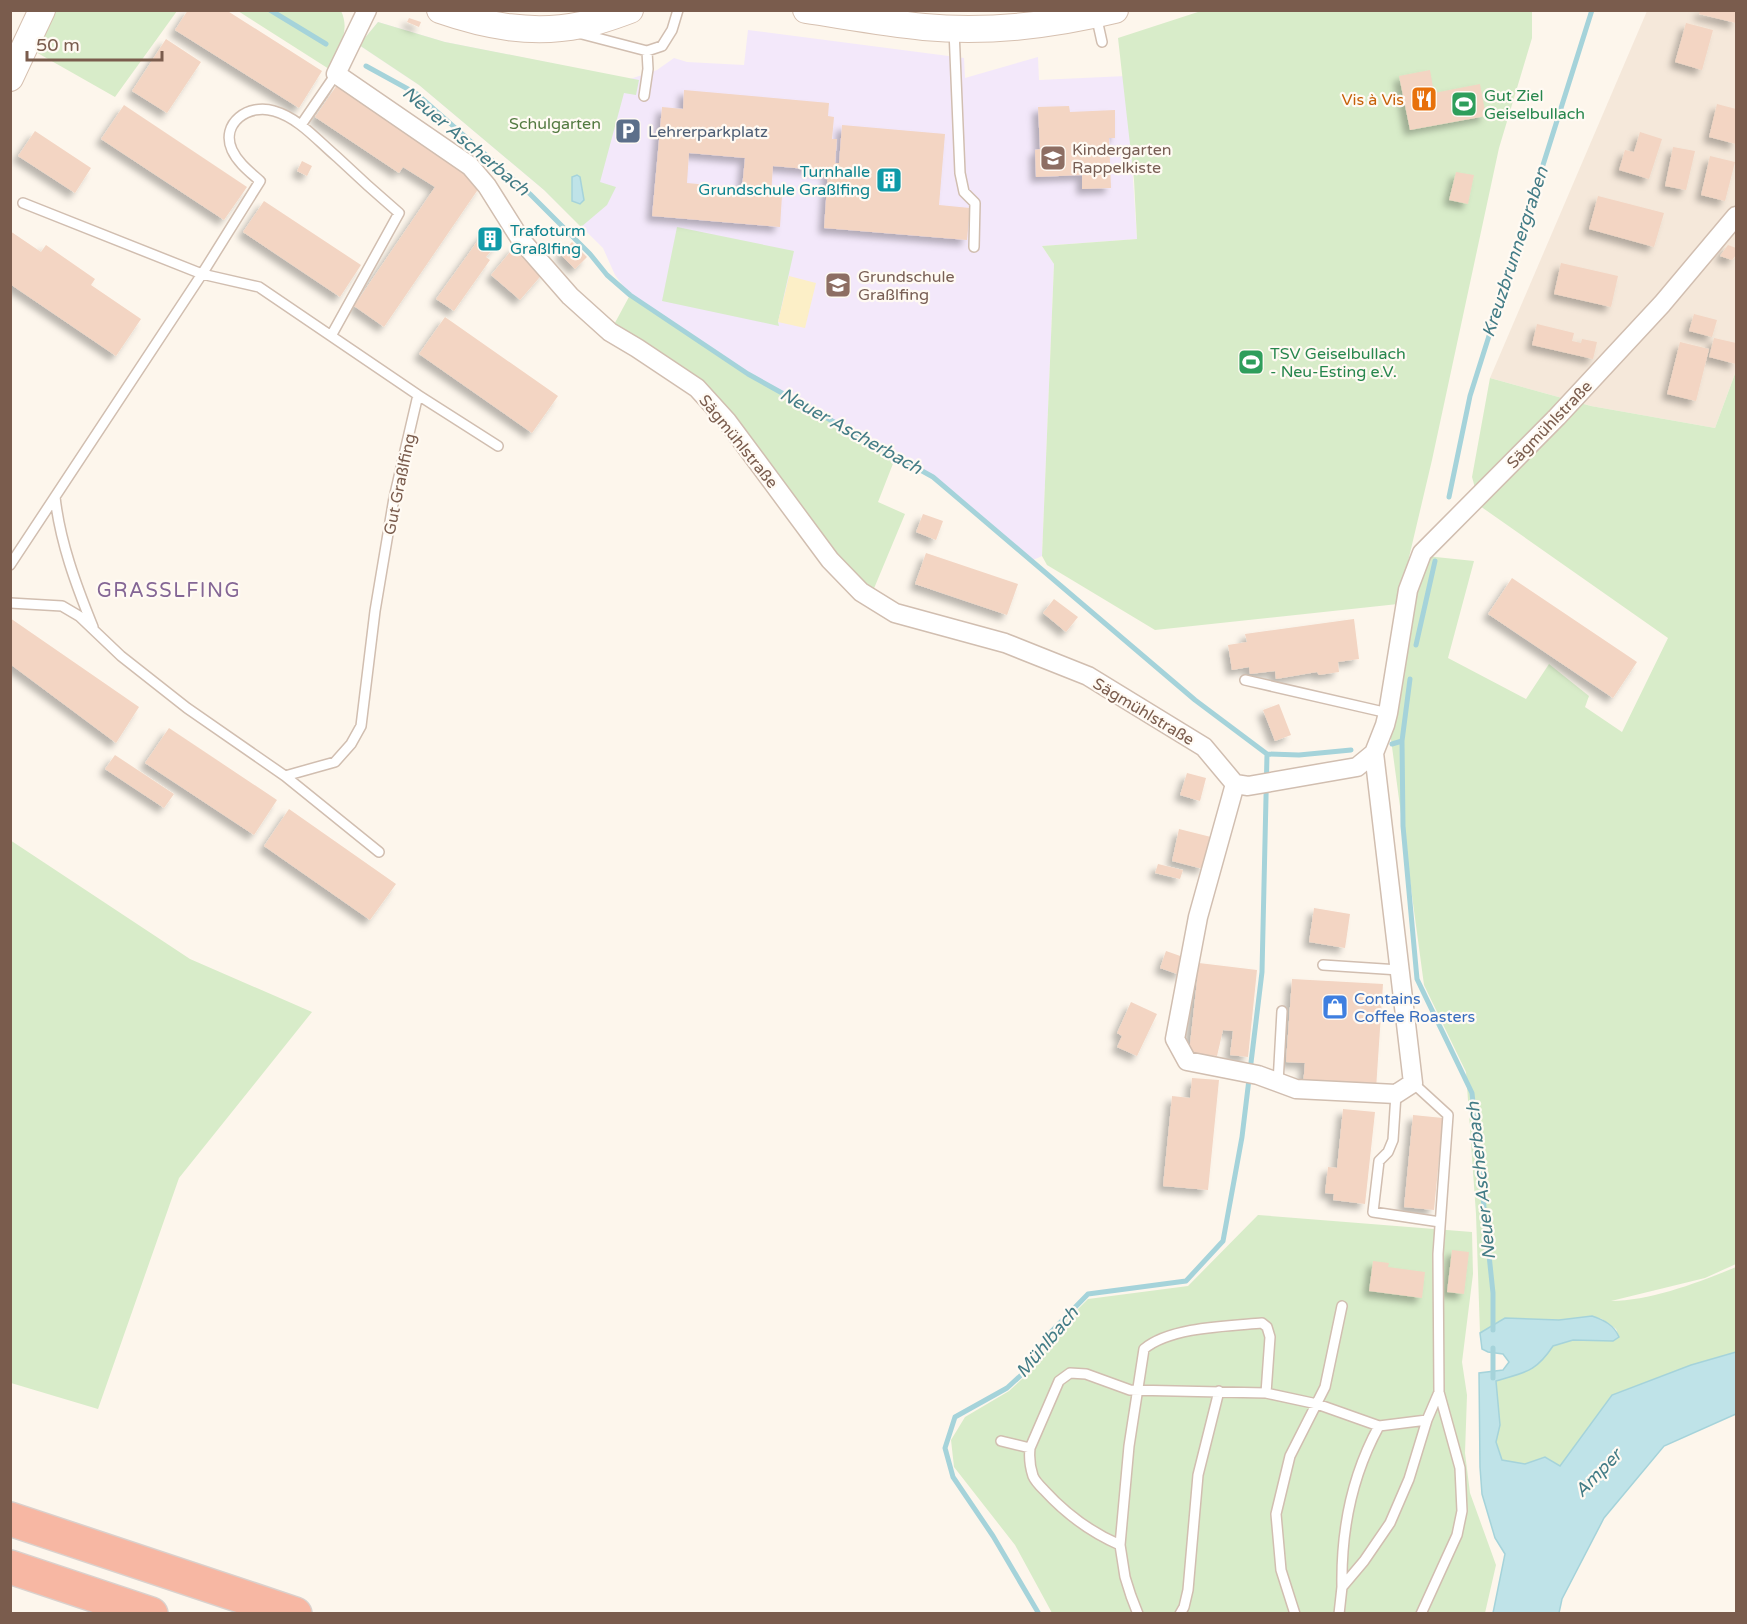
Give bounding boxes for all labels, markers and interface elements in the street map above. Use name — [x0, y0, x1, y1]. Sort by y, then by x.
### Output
scale bar — [27, 24, 162, 62]
text: 50 m — [36, 34, 80, 56]
water label: Neuer Ascherbach — [398, 82, 535, 201]
restaurant icon: Vis à Vis — [1409, 84, 1439, 114]
place label: Gut Ziel Geiselbullach — [1484, 86, 1585, 124]
sports icon: Gut Ziel Geiselbullach — [1449, 89, 1479, 119]
place label: Vis à Vis — [1341, 90, 1404, 110]
park label: Schulgarten — [509, 114, 601, 134]
parking icon: Lehrerparkplatz — [613, 116, 643, 146]
place label: Lehrerparkplatz — [648, 122, 768, 142]
place label: Kindergarten Rappelkiste — [1072, 140, 1172, 178]
school or university icon: Kindergarten Rappelkiste — [1038, 143, 1068, 173]
place label: Turnhalle Grundschule Graßlfing — [698, 162, 870, 200]
water label: Kreuzbrunnergraben — [1477, 163, 1553, 340]
building icon: Turnhalle Grundschule Graßlfing — [874, 165, 904, 195]
place label: Trafoturm Graßlfing — [510, 221, 586, 259]
building icon: Trafoturm Graßlfing — [475, 224, 505, 254]
place label: Grundschule Graßlfing — [858, 267, 955, 305]
school or university icon: Grundschule Graßlfing — [823, 270, 853, 300]
place label: TSV Geiselbullach - Neu-Esting e.V. — [1270, 344, 1406, 382]
sports icon: TSV Geiselbullach - Neu-Esting e.V. — [1236, 347, 1266, 377]
street label: Sägmühlstraße — [1503, 376, 1597, 473]
water label: Neuer Ascherbach — [776, 383, 927, 480]
street label: Sägmühlstraße — [694, 391, 782, 492]
street label: Gut Graßlfing — [379, 432, 420, 537]
district label: GRASSLFING — [97, 579, 241, 603]
street label: Sägmühlstraße — [1089, 674, 1198, 750]
place label: Contains Coffee Roasters — [1354, 989, 1475, 1027]
shop icon: Contains Coffee Roasters — [1320, 992, 1350, 1022]
water label: Neuer Ascherbach — [1462, 1100, 1500, 1261]
water label: Mühlbach — [1011, 1301, 1084, 1382]
water label: Amper — [1570, 1443, 1628, 1502]

